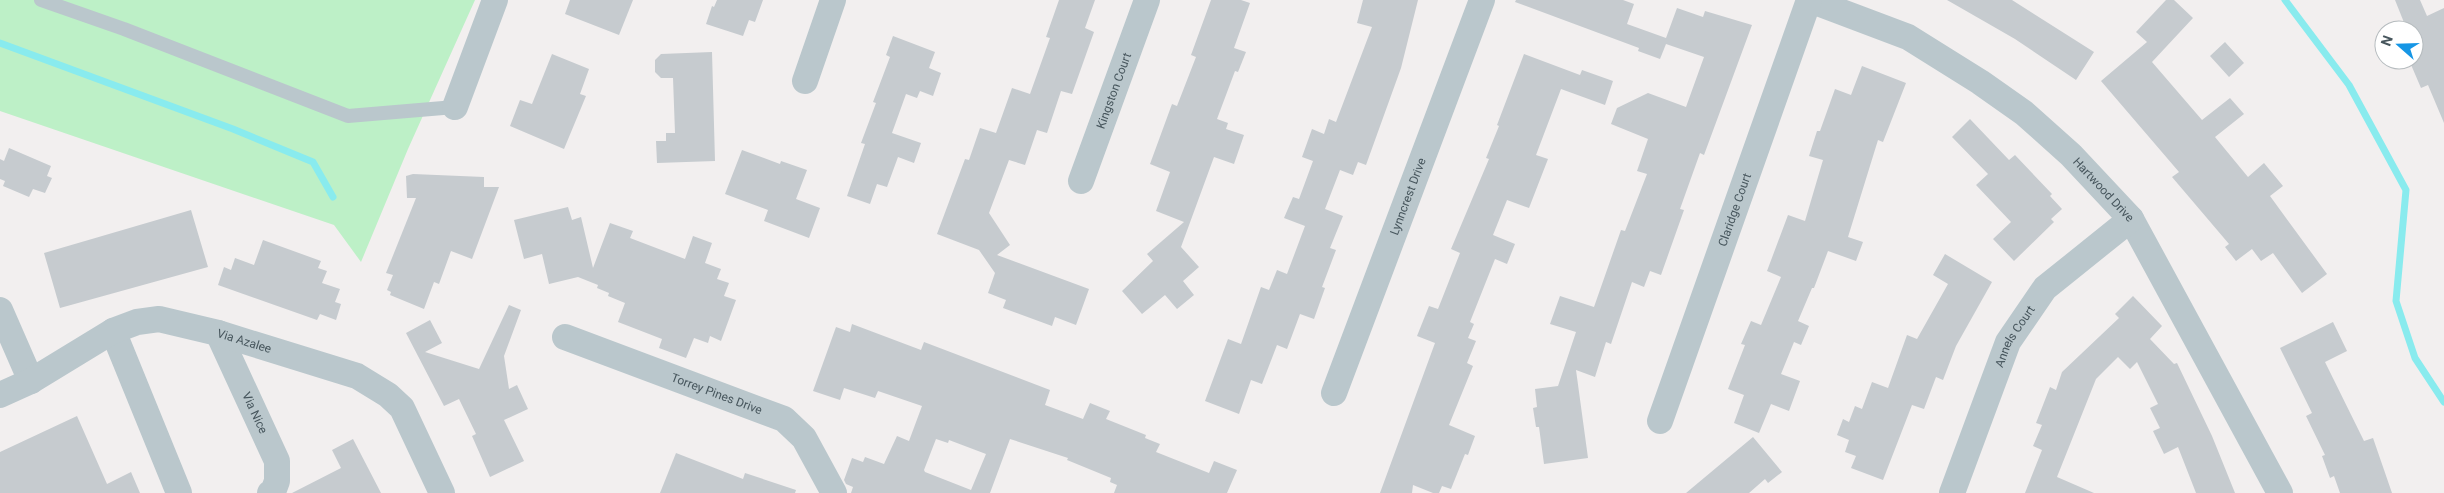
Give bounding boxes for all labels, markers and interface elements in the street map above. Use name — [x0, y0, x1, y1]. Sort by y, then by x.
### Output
north arrow — [2374, 20, 2424, 70]
text: N — [2378, 33, 2396, 48]
street label: Kingston Court — [1094, 51, 1134, 131]
street label: Hartwood Drive — [2070, 155, 2137, 225]
street label: Lynncrest Drive — [1387, 156, 1429, 237]
street label: Claridge Court — [1715, 171, 1754, 248]
street label: Annels Court — [1992, 303, 2038, 369]
street label: Via Azalee — [215, 326, 273, 356]
street label: Torrey Pines Drive — [669, 370, 764, 417]
street label: Via Nice — [239, 390, 270, 436]

